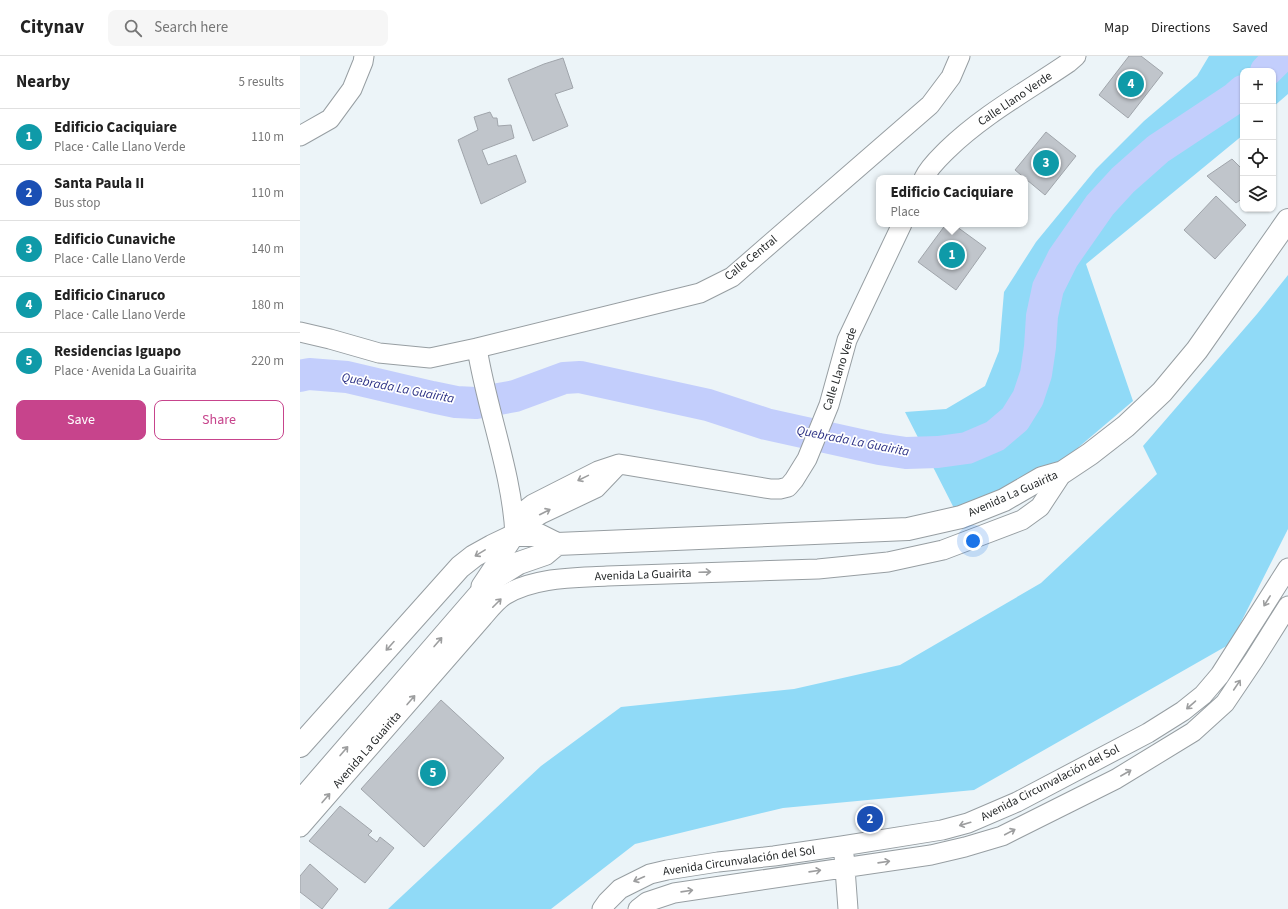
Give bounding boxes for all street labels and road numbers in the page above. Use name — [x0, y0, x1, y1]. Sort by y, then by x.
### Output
street label: Calle Llano Verde — [974, 68, 1056, 130]
street label: Calle Central — [721, 231, 781, 285]
street label: Calle Llano Verde — [819, 325, 861, 413]
street label: Avenida La Guairita — [965, 467, 1061, 521]
street label: Avenida La Guairita — [594, 565, 692, 585]
street label: Avenida La Guairita — [329, 708, 405, 792]
street label: Avenida Circunvalación del Sol — [978, 741, 1122, 825]
street label: Avenida Circunvalación del Sol — [662, 842, 816, 880]

